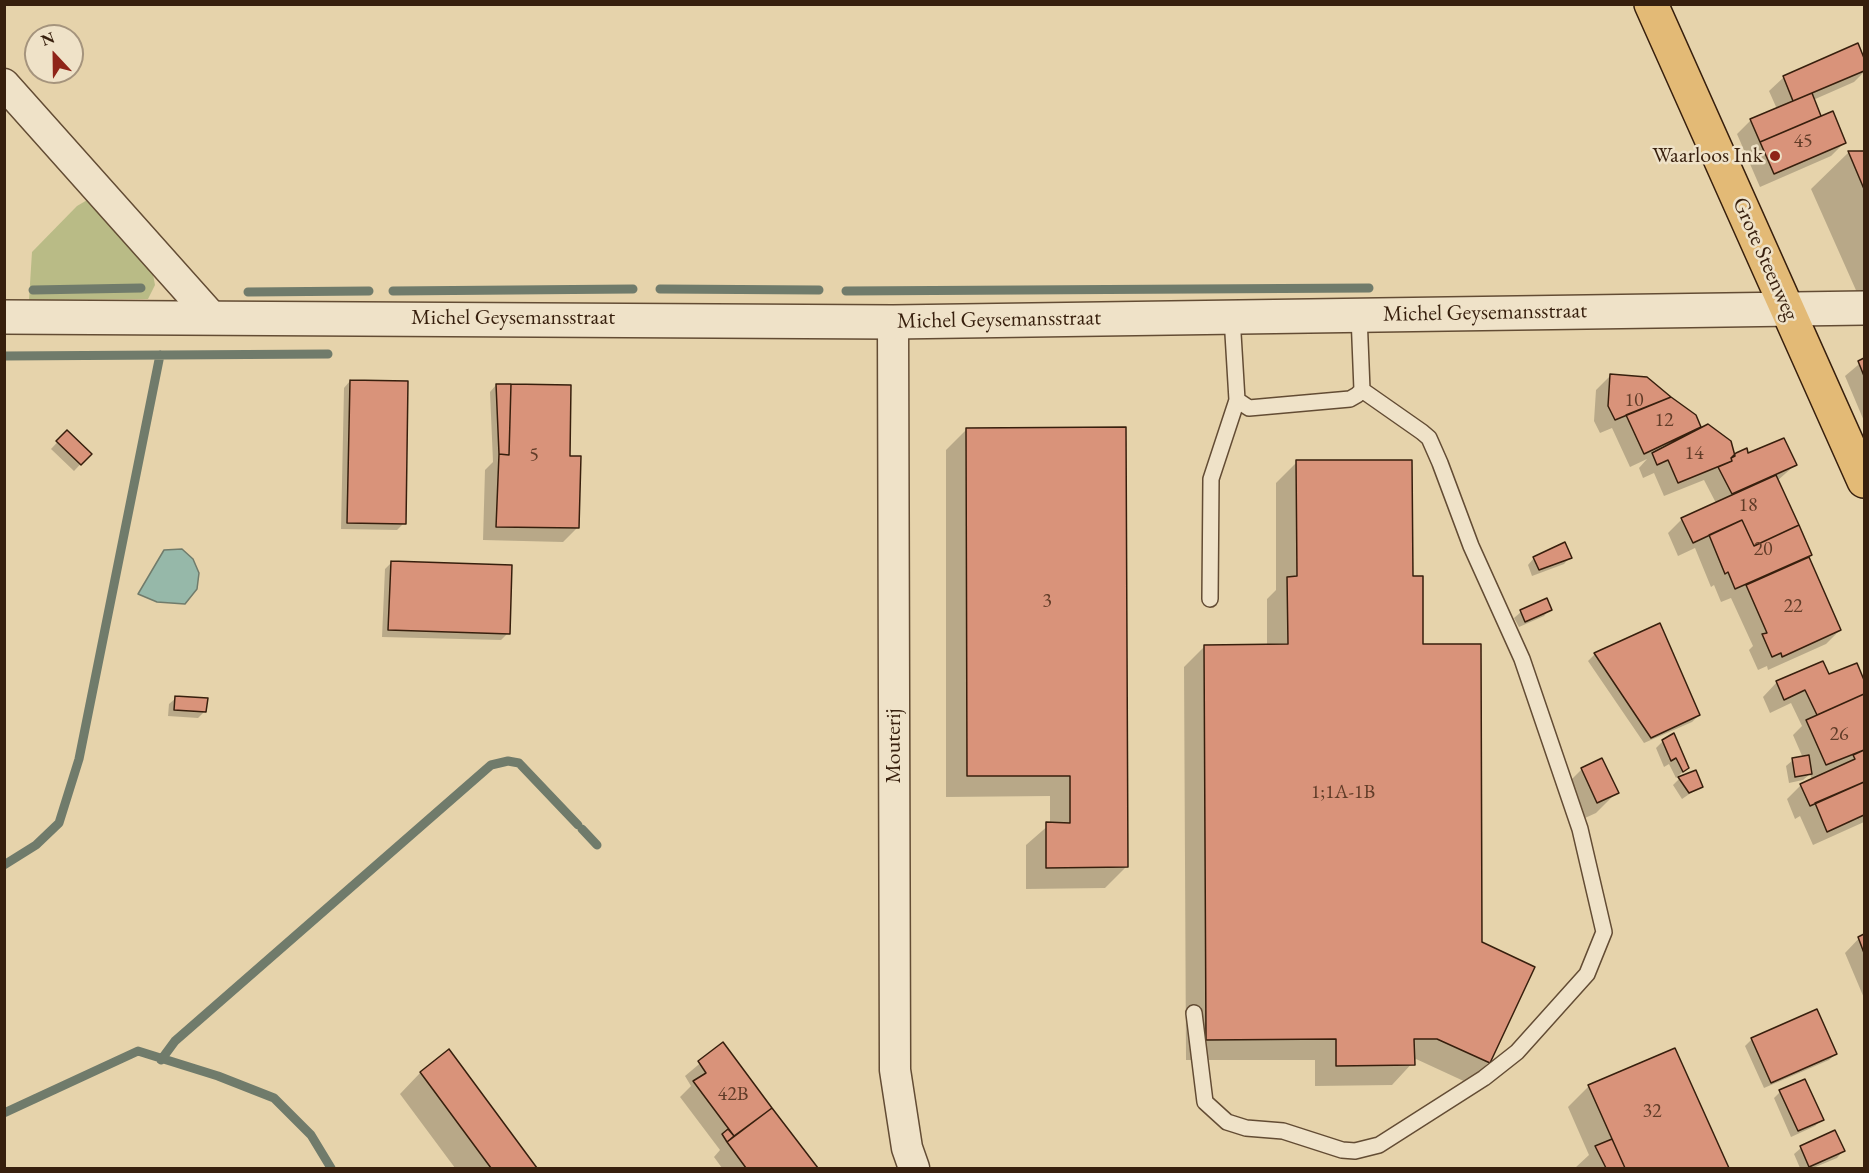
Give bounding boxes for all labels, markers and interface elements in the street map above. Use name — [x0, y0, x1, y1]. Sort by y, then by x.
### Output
north arrow — [24, 24, 84, 84]
text: N — [38, 27, 58, 51]
house number: 45 — [1793, 130, 1813, 154]
place label: Waarloos Ink — [1652, 143, 1763, 169]
marker: Waarloos Ink — [1768, 149, 1782, 163]
street label: Grote Steenweg — [1726, 193, 1804, 325]
street label: Michel Geysemansstraat — [1383, 298, 1587, 328]
street label: Michel Geysemansstraat — [411, 305, 615, 331]
street label: Michel Geysemansstraat — [897, 305, 1101, 335]
house number: 10 — [1624, 389, 1644, 413]
house number: 12 — [1654, 409, 1674, 433]
house number: 14 — [1684, 442, 1704, 466]
house number: 5 — [529, 444, 539, 468]
house number: 18 — [1738, 494, 1758, 518]
house number: 20 — [1753, 538, 1773, 562]
house number: 3 — [1042, 590, 1052, 614]
house number: 22 — [1783, 595, 1803, 619]
street label: Mouterij — [881, 708, 907, 784]
house number: 26 — [1829, 723, 1849, 747]
house number: 1;1A-1B — [1311, 781, 1375, 805]
house number: 42B — [718, 1083, 748, 1107]
house number: 32 — [1642, 1100, 1662, 1124]

